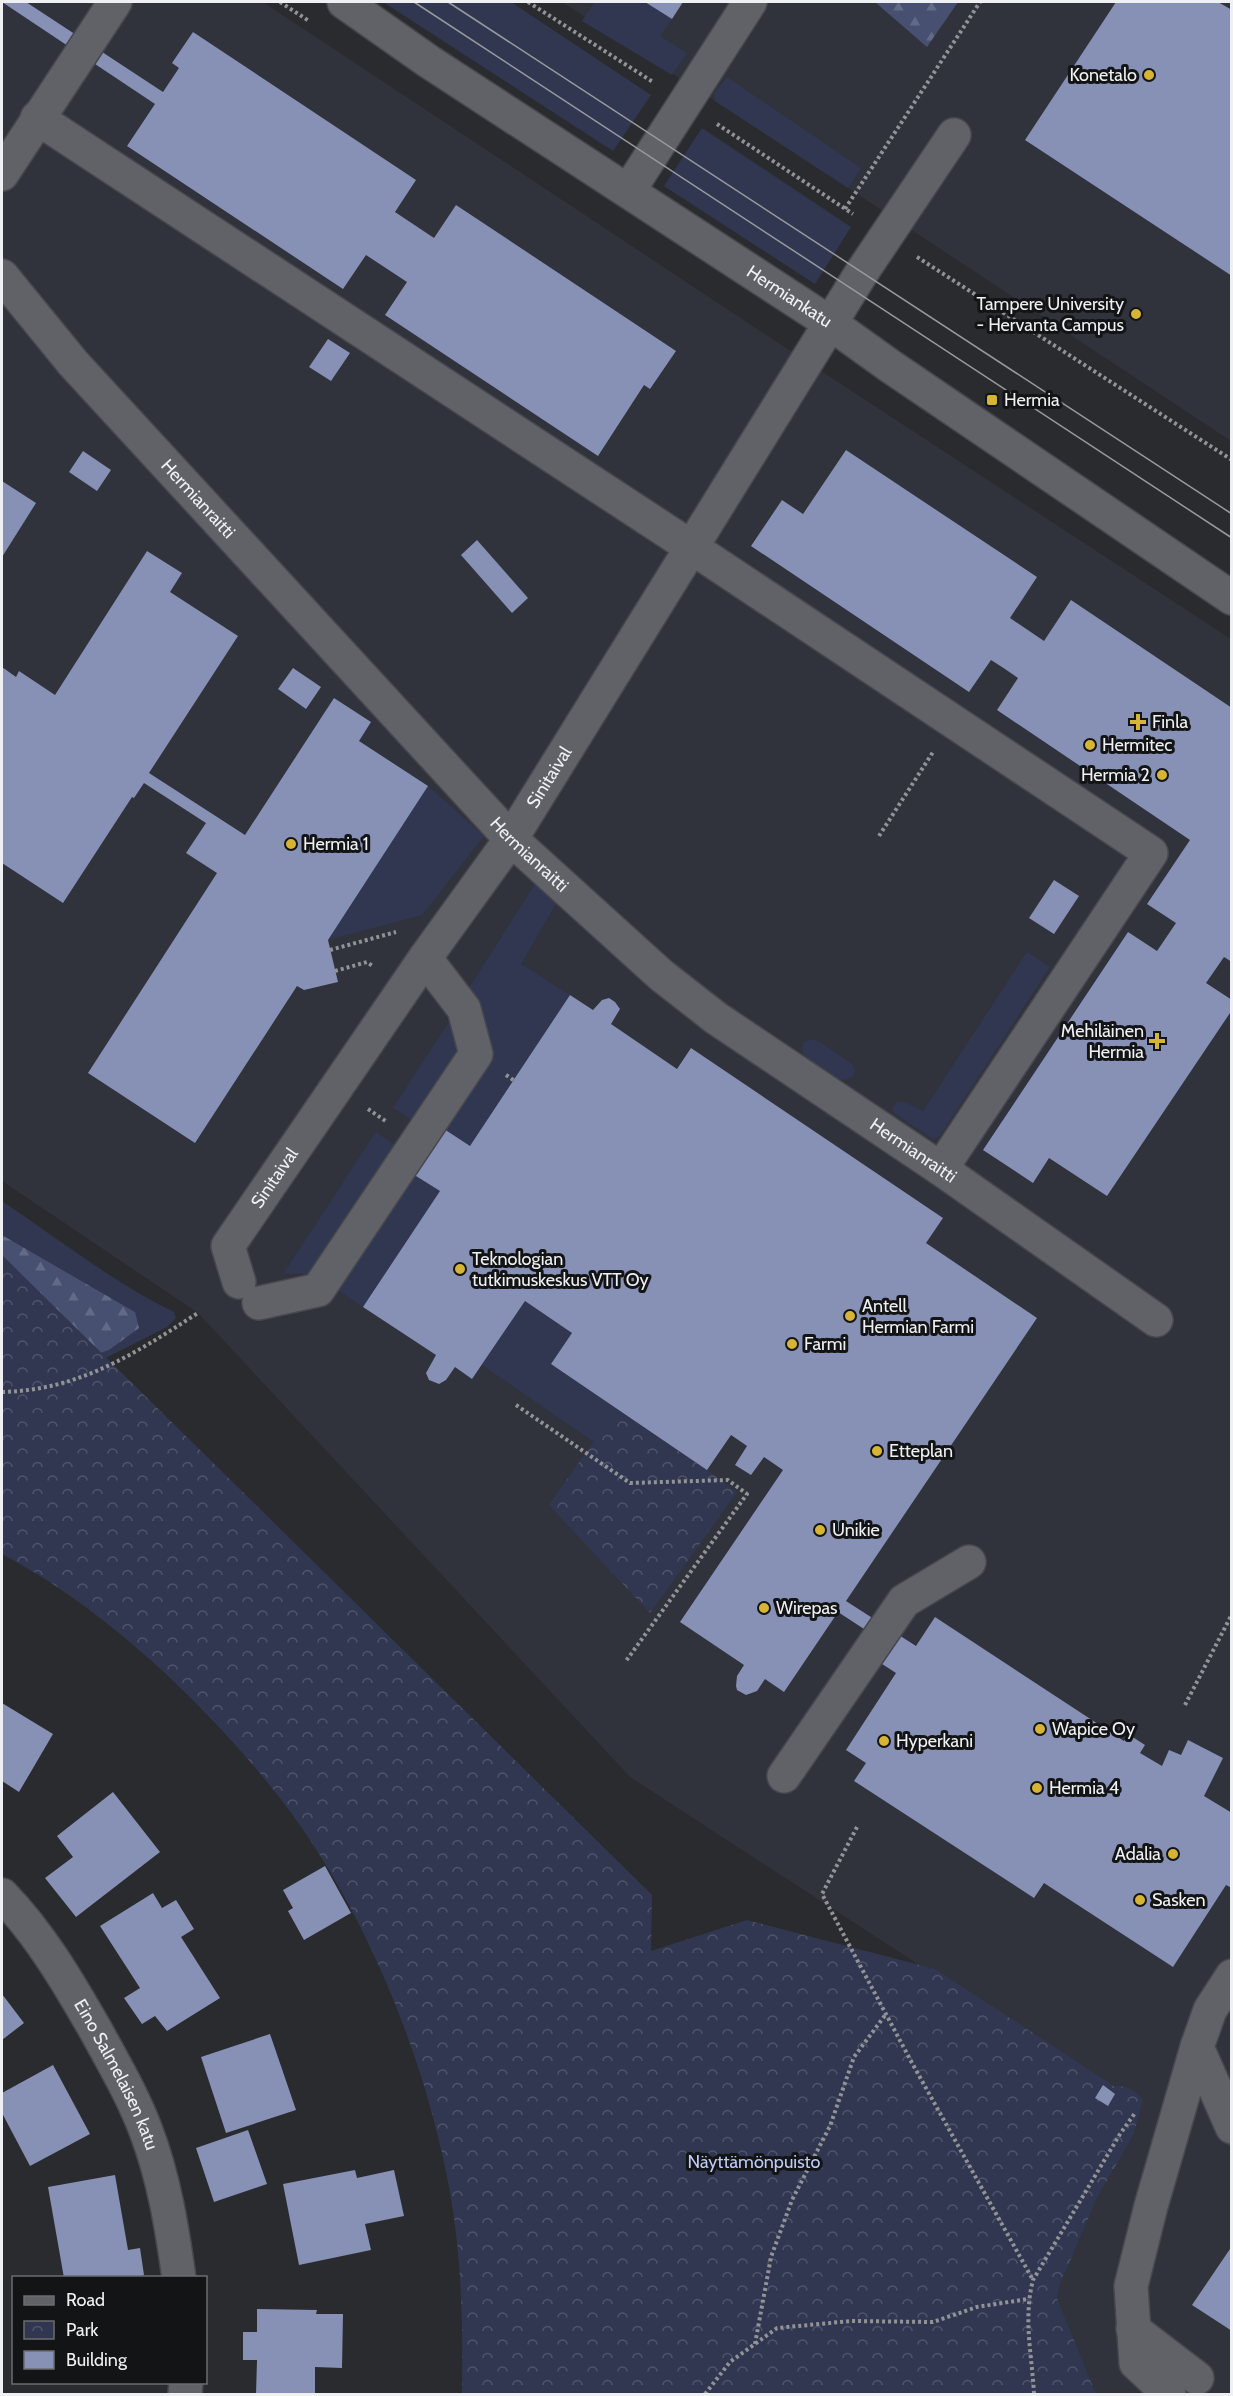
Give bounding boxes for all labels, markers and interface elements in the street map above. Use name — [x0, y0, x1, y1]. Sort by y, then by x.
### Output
place label: Konetalo — [1069, 64, 1137, 86]
marker: Konetalo — [1142, 68, 1156, 82]
street label: Hermiankatu — [742, 261, 836, 332]
place label: Tampere University - Hervanta Campus — [976, 293, 1124, 336]
marker: Tampere University - Hervanta Campus — [1129, 307, 1143, 321]
place label: Hermia — [1004, 389, 1060, 411]
marker: Hermia — [985, 393, 999, 407]
street label: Hermianraitti — [156, 455, 240, 543]
place label: Finla — [1152, 711, 1188, 733]
marker: Finla — [1129, 713, 1147, 731]
place label: Hermitec — [1102, 734, 1172, 756]
marker: Hermitec — [1083, 738, 1097, 752]
street label: Sinitaival — [522, 742, 577, 812]
place label: Hermia 2 — [1081, 764, 1150, 786]
marker: Hermia 2 — [1155, 768, 1169, 782]
street label: Hermianraitti — [485, 812, 573, 897]
place label: Hermia 1 — [303, 833, 369, 855]
marker: Hermia 1 — [284, 837, 298, 851]
place label: Mehiläinen Hermia — [1061, 1020, 1144, 1063]
marker: Mehiläinen Hermia — [1148, 1032, 1166, 1050]
street label: Hermianraitti — [866, 1113, 961, 1187]
street label: Sinitaival — [246, 1143, 303, 1212]
place label: Teknologian tutkimuskeskus VTT Oy — [472, 1248, 649, 1291]
marker: Teknologian tutkimuskeskus VTT Oy — [453, 1262, 467, 1276]
place label: Antell Hermian Farmi — [862, 1295, 974, 1338]
marker: Antell Hermian Farmi — [843, 1309, 857, 1323]
place label: Farmi — [804, 1333, 846, 1355]
marker: Farmi — [785, 1337, 799, 1351]
place label: Etteplan — [889, 1440, 953, 1462]
marker: Etteplan — [870, 1444, 884, 1458]
place label: Unikie — [832, 1519, 880, 1541]
marker: Unikie — [813, 1523, 827, 1537]
place label: Wirepas — [776, 1597, 838, 1619]
marker: Wirepas — [757, 1601, 771, 1615]
place label: Wapice Oy — [1052, 1718, 1135, 1740]
marker: Wapice Oy — [1033, 1722, 1047, 1736]
place label: Hyperkani — [896, 1730, 973, 1752]
marker: Hyperkani — [877, 1734, 891, 1748]
place label: Hermia 4 — [1049, 1777, 1119, 1799]
marker: Hermia 4 — [1030, 1781, 1044, 1795]
place label: Adalia — [1115, 1843, 1161, 1865]
marker: Adalia — [1166, 1847, 1180, 1861]
place label: Sasken — [1152, 1889, 1206, 1911]
marker: Sasken — [1133, 1893, 1147, 1907]
street label: Eino Salmelaisen katu — [69, 1995, 163, 2153]
park label: Näyttämönpuisto — [687, 2151, 821, 2173]
legend — [12, 2276, 207, 2384]
text: Road — [66, 2289, 105, 2311]
text: Park — [66, 2319, 99, 2341]
text: Building — [66, 2349, 128, 2371]

